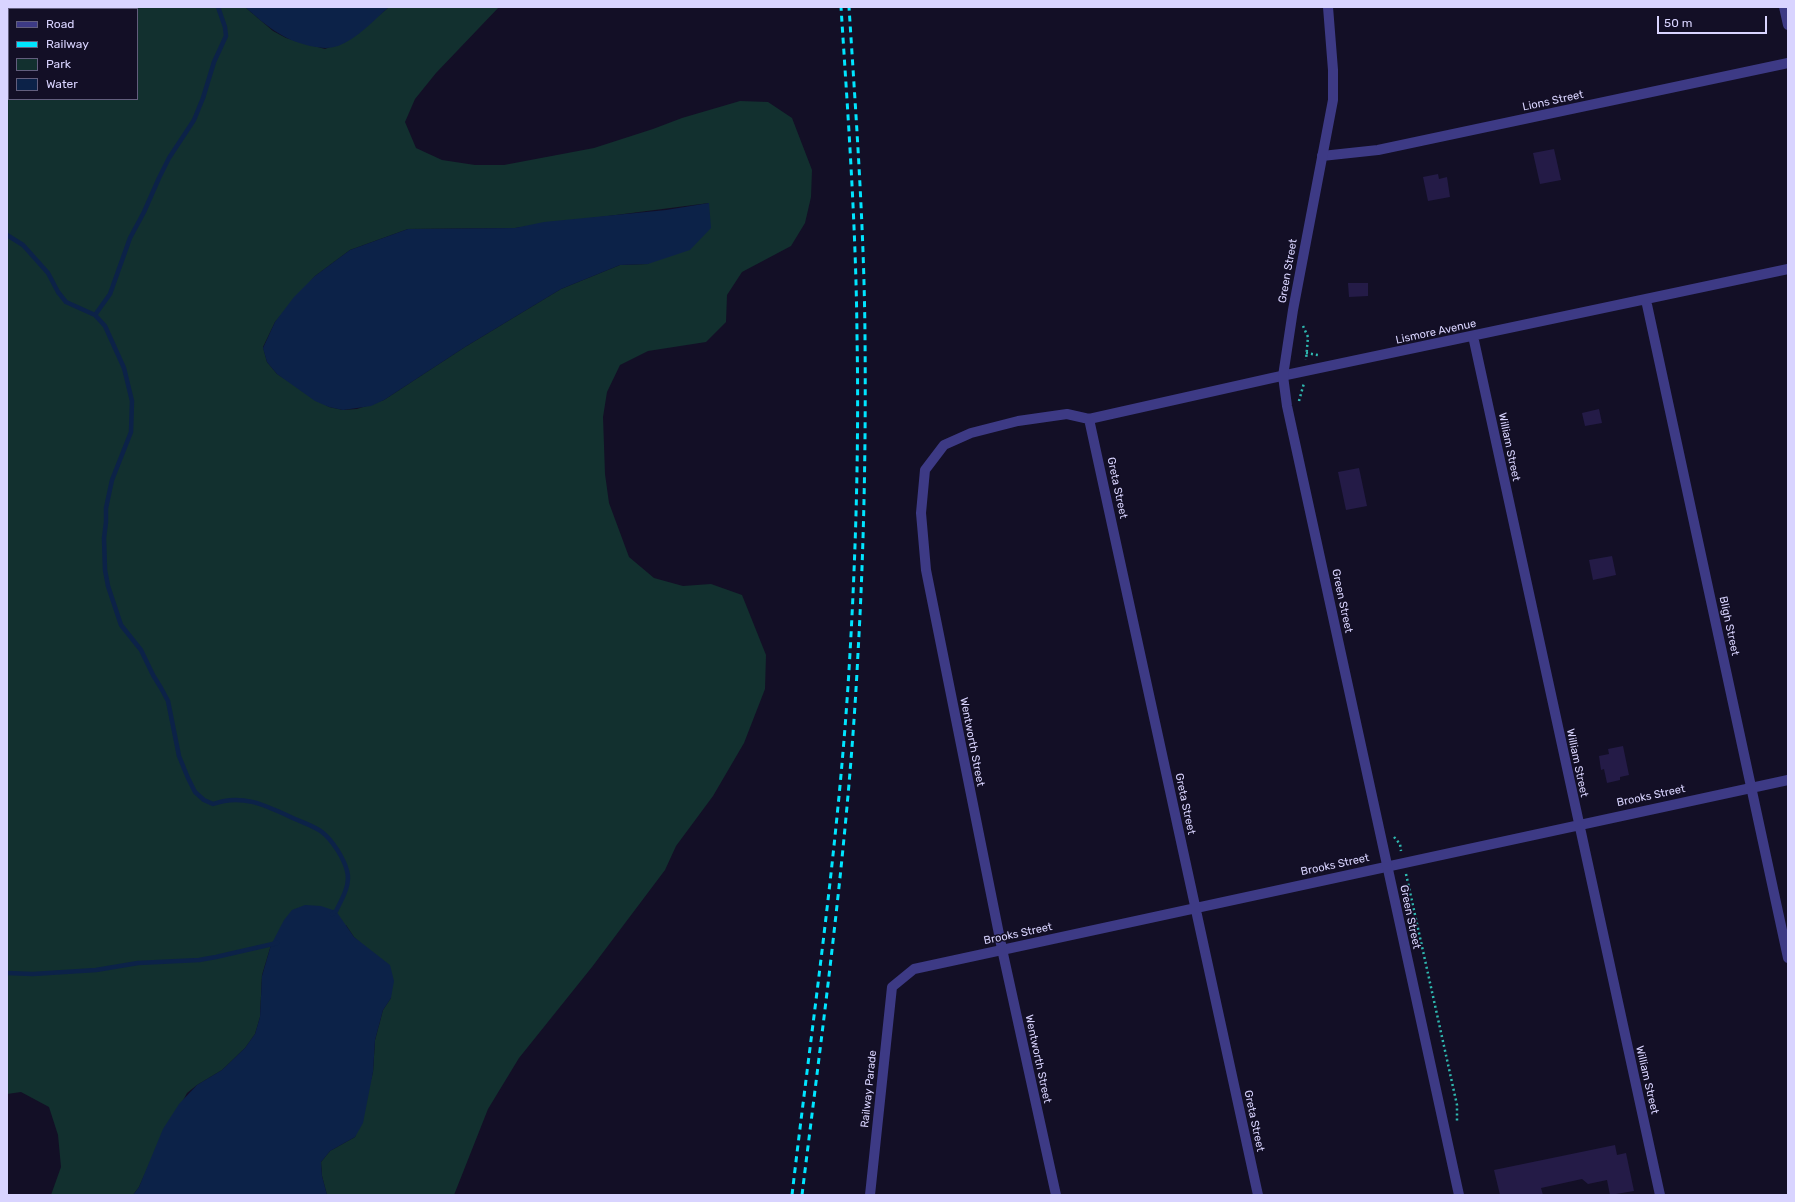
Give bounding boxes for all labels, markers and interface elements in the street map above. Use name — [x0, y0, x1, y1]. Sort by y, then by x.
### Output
legend — [8, 8, 138, 100]
scale bar — [1659, 8, 1769, 34]
text: 50 m — [1664, 16, 1692, 30]
text: Road — [46, 17, 74, 31]
text: Railway — [46, 37, 89, 51]
text: Park — [46, 57, 71, 71]
text: Water — [46, 77, 78, 91]
street label: Lions Street — [1521, 88, 1585, 114]
street label: Green Street — [1276, 238, 1300, 304]
street label: Lismore Avenue — [1395, 317, 1477, 347]
street label: William Street — [1495, 411, 1523, 483]
street label: Greta Street — [1104, 456, 1130, 520]
street label: Green Street — [1329, 568, 1355, 634]
street label: Bligh Street — [1716, 595, 1742, 657]
street label: Wentworth Street — [957, 696, 987, 788]
street label: William Street — [1563, 727, 1591, 799]
street label: Greta Street — [1172, 772, 1198, 836]
street label: Brooks Street — [1616, 782, 1686, 810]
street label: Brooks Street — [1300, 851, 1370, 879]
street label: Green Street — [1397, 884, 1423, 950]
street label: Brooks Street — [983, 920, 1053, 948]
street label: Wentworth Street — [1022, 1013, 1054, 1105]
street label: William Street — [1633, 1044, 1661, 1116]
street label: Railway Parade — [858, 1050, 880, 1128]
street label: Greta Street — [1241, 1089, 1267, 1153]

